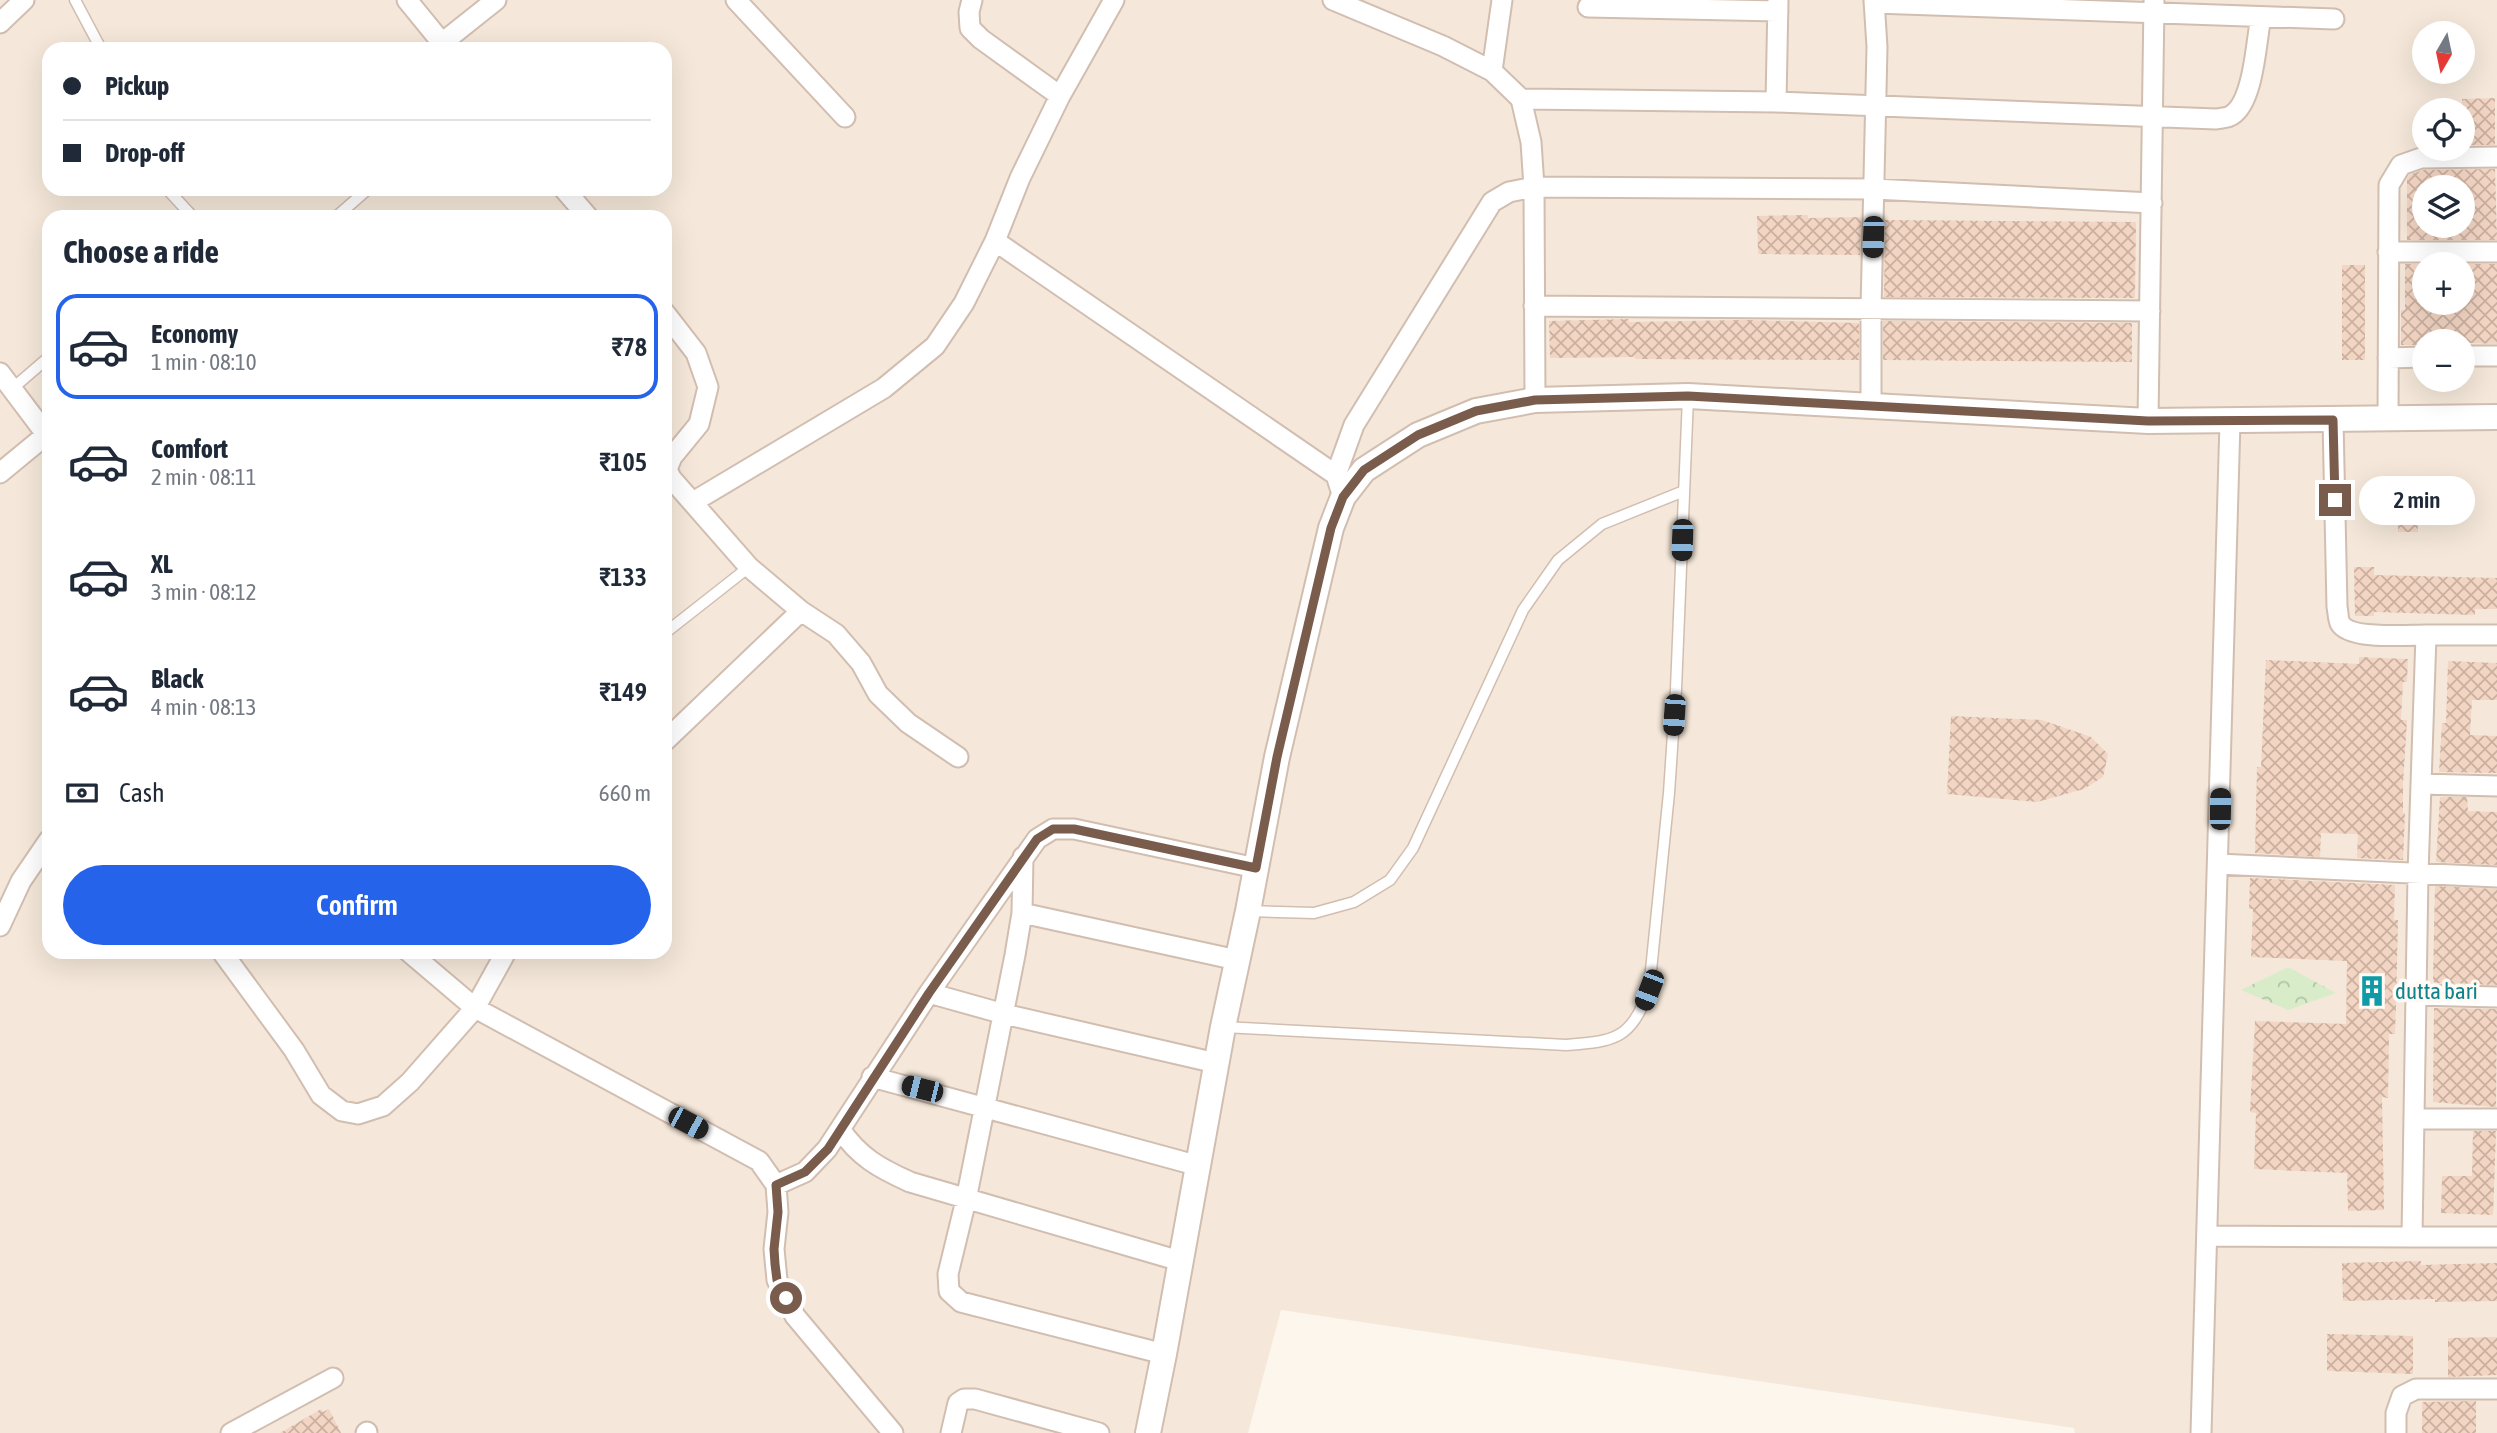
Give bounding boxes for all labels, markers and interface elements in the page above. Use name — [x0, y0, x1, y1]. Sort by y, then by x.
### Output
north arrow — [2412, 21, 2474, 84]
map controls — [2412, 21, 2475, 392]
text: Pickup — [105, 71, 169, 101]
button: locate — [2412, 98, 2475, 161]
text: Drop-off — [105, 138, 185, 168]
button: layers — [2412, 175, 2475, 238]
car — [1862, 216, 1885, 258]
text: Choose a ride — [63, 233, 219, 270]
button: + — [2412, 252, 2475, 315]
icon: car — [67, 315, 130, 378]
text: Economy — [151, 319, 238, 349]
button: − — [2412, 329, 2475, 392]
text: ₹78 — [611, 332, 647, 362]
text: 1 min · 08:10 — [151, 349, 257, 375]
icon: car — [67, 430, 130, 493]
text: Comfort — [151, 434, 228, 464]
text: ₹105 — [599, 447, 647, 477]
text: 2 min · 08:11 — [151, 464, 257, 490]
callout: 2 min — [2360, 476, 2475, 524]
route end — [2319, 484, 2351, 516]
text: 2 min — [2394, 487, 2440, 513]
car — [1671, 519, 1694, 561]
icon: car — [67, 545, 130, 608]
text: XL — [151, 549, 173, 579]
text: ₹133 — [599, 562, 647, 592]
text: 3 min · 08:12 — [151, 579, 257, 605]
icon: car — [67, 660, 130, 723]
text: Black — [151, 664, 203, 694]
text: ₹149 — [599, 677, 647, 707]
car — [1663, 693, 1686, 737]
text: 4 min · 08:13 — [151, 694, 257, 720]
icon: cash — [63, 774, 101, 812]
text: Cash — [119, 778, 165, 808]
text: 660 m — [599, 780, 651, 806]
car — [2210, 788, 2231, 830]
button: Confirm — [63, 865, 651, 945]
car — [1632, 967, 1667, 1013]
building icon: dutta bari — [2355, 974, 2389, 1008]
place label: dutta bari — [2395, 978, 2478, 1004]
car — [900, 1074, 945, 1104]
car — [665, 1104, 712, 1142]
route start — [770, 1282, 802, 1314]

